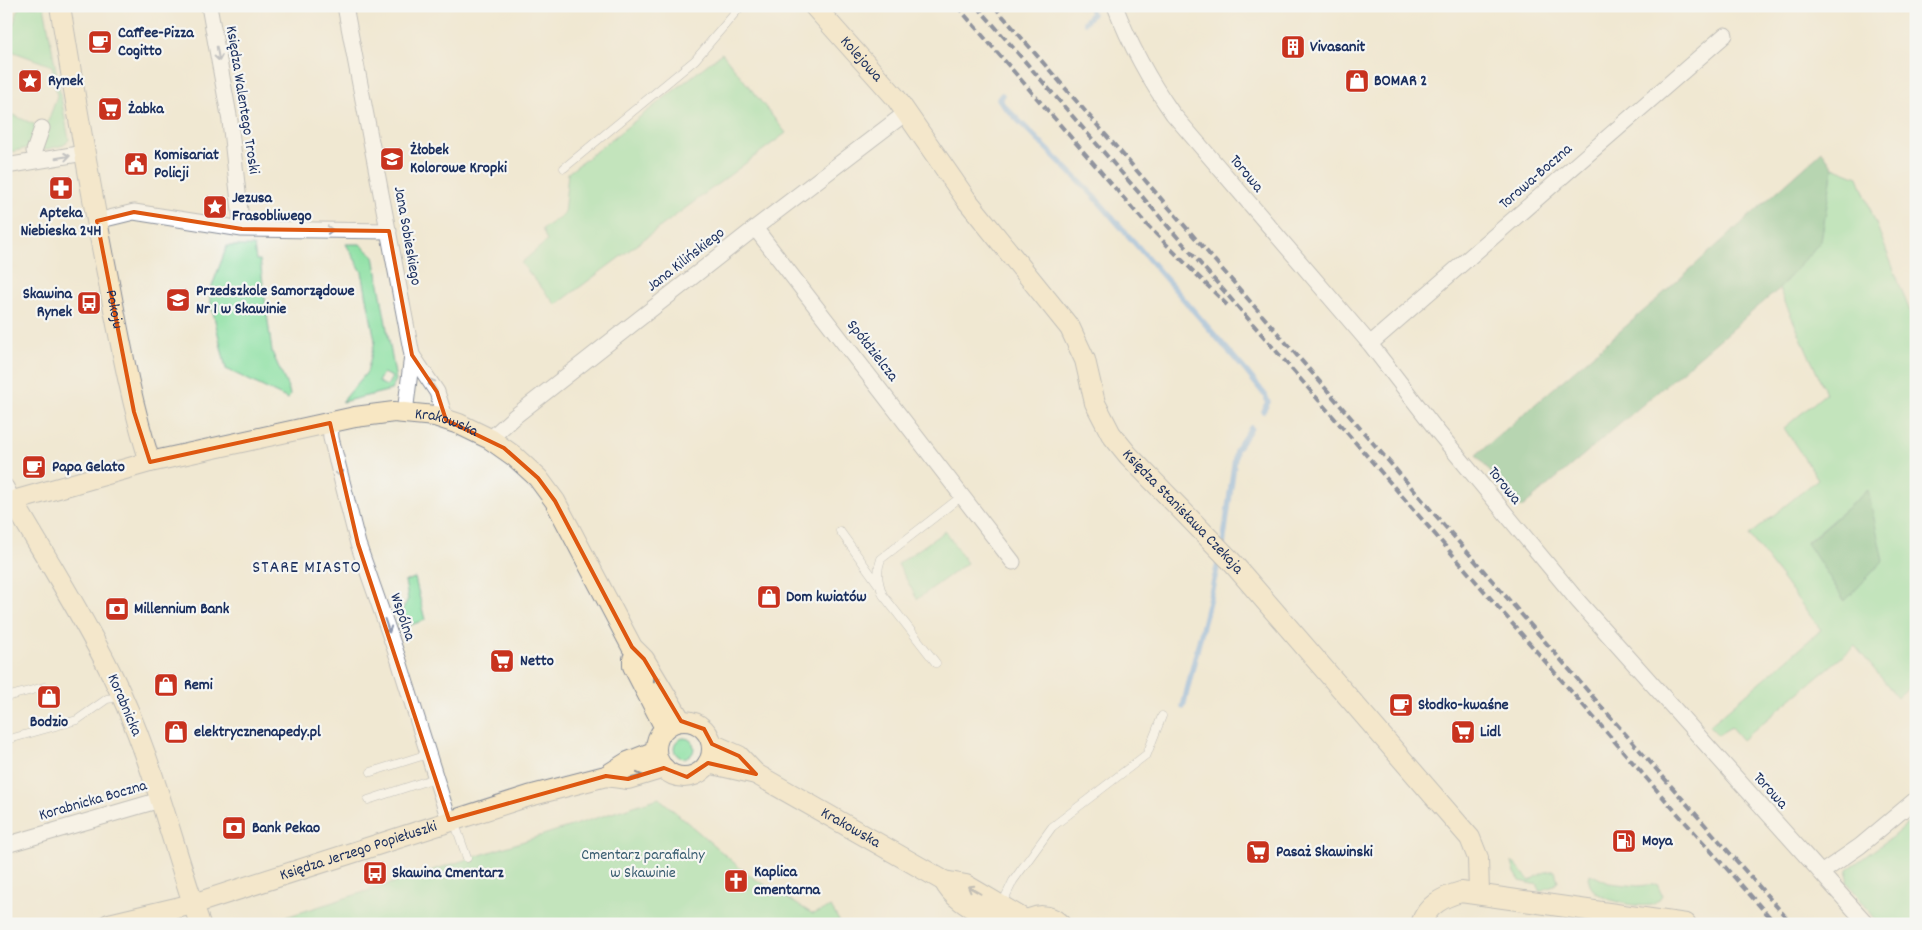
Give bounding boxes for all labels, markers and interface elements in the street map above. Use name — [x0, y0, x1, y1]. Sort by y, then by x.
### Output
place label: Caffee-Pizza Cogitto — [118, 22, 195, 63]
street label: Księdza Walentego Troski — [219, 24, 265, 176]
cafe icon: Caffee-Pizza Cogitto — [87, 29, 113, 55]
street label: Kolejowa — [835, 31, 888, 87]
building icon: Vivasanit — [1280, 34, 1306, 60]
place label: Vivasanit — [1310, 36, 1365, 59]
one-way arrow — [214, 46, 224, 62]
place icon: Rynek — [17, 68, 43, 94]
shop icon: BOMAR 2 — [1344, 68, 1370, 94]
place label: Rynek — [48, 70, 84, 93]
place label: BOMAR 2 — [1374, 70, 1427, 93]
supermarket icon: Żabka — [97, 96, 123, 122]
place label: Żabka — [128, 98, 165, 121]
street label: Torowa-Boczna — [1494, 138, 1578, 215]
place label: Żłobek Kolorowe Kropki — [410, 139, 507, 180]
place label: Komisariat Policji — [154, 144, 219, 185]
school or university icon: Żłobek Kolorowe Kropki — [379, 146, 405, 172]
street label: Torowa — [1223, 150, 1269, 198]
one-way arrow — [54, 151, 70, 161]
public building icon: Komisariat Policji — [123, 151, 149, 177]
pharmacy icon: Apteka Niebieska 24H — [48, 175, 74, 201]
street label: Jana Sobieskiego — [387, 185, 427, 287]
place label: Jezusa Frasobliwego — [232, 187, 312, 228]
place icon: Jezusa Frasobliwego — [202, 194, 228, 220]
place label: Apteka Niebieska 24H — [20, 202, 102, 243]
street label: Jana Kilińskiego — [642, 222, 730, 298]
one-way arrow — [317, 225, 333, 235]
place label: Przedszkole Samorządowe Nr 1 w Skawinie — [196, 280, 355, 321]
place label: Skawina Rynek — [23, 283, 73, 324]
school or university icon: Przedszkole Samorządowe Nr 1 w Skawinie — [165, 287, 191, 313]
street label: Pokoju — [99, 288, 129, 331]
bus stop icon: Skawina Rynek — [76, 290, 102, 316]
street label: Spółdzielcza — [840, 315, 904, 387]
one-way arrow — [428, 378, 438, 393]
street label: Krakowska — [414, 403, 483, 443]
street label: Księdza Stanisława Czekaja — [1116, 444, 1249, 580]
cafe icon: Papa Gelato — [21, 454, 47, 480]
place label: Papa Gelato — [52, 456, 125, 479]
one-way arrow — [335, 462, 345, 478]
street label: Torowa — [1482, 462, 1527, 510]
district label: STARE MIASTO — [252, 556, 362, 581]
shop icon: Dom kwiatów — [756, 584, 782, 610]
place label: Dom kwiatów — [786, 586, 867, 609]
street label: Wspólna — [383, 590, 421, 644]
bank icon: Millennium Bank — [104, 596, 130, 622]
place label: Millennium Bank — [134, 598, 230, 621]
one-way arrow — [383, 617, 392, 633]
supermarket icon: Netto — [489, 648, 515, 674]
place label: Netto — [520, 650, 554, 673]
street label: Korabnicka — [101, 670, 148, 740]
shop icon: Remi — [153, 672, 179, 698]
place label: Remi — [184, 674, 213, 697]
one-way arrow — [653, 676, 663, 690]
shop icon: Bodzio — [36, 684, 62, 710]
cafe icon: Słodko-kwaśne — [1388, 692, 1414, 718]
place label: Słodko-kwaśne — [1418, 694, 1509, 717]
place label: Bodzio — [30, 711, 68, 734]
shop icon: elektrycznenapedy.pl — [163, 719, 189, 745]
supermarket icon: Lidl — [1450, 719, 1476, 745]
place label: elektrycznenapedy.pl — [194, 721, 321, 744]
place label: Lidl — [1480, 721, 1501, 744]
street label: Torowa — [1747, 767, 1793, 815]
one-way arrow — [627, 772, 643, 781]
street label: Korabnicka Boczna — [36, 774, 150, 827]
street label: Krakowska — [816, 802, 885, 854]
bank icon: Bank Pekao — [221, 815, 247, 841]
street label: Księdza Jerzego Popiełuszki — [277, 815, 440, 887]
place label: Bank Pekao — [252, 817, 320, 840]
fuel station icon: Moya — [1611, 828, 1637, 854]
place label: Moya — [1642, 830, 1674, 853]
supermarket icon: Pasaż Skawinski — [1245, 839, 1271, 865]
place label: Pasaż Skawinski — [1276, 841, 1373, 864]
park label: Cmentarz parafialny w Skawinie — [581, 844, 705, 885]
bus stop icon: Skawina Cmentarz — [362, 860, 388, 886]
place label: Kaplica cmentarna — [754, 861, 822, 902]
place label: Skawina Cmentarz — [392, 862, 505, 885]
church icon: Kaplica cmentarna — [723, 868, 749, 894]
one-way arrow — [966, 885, 981, 895]

